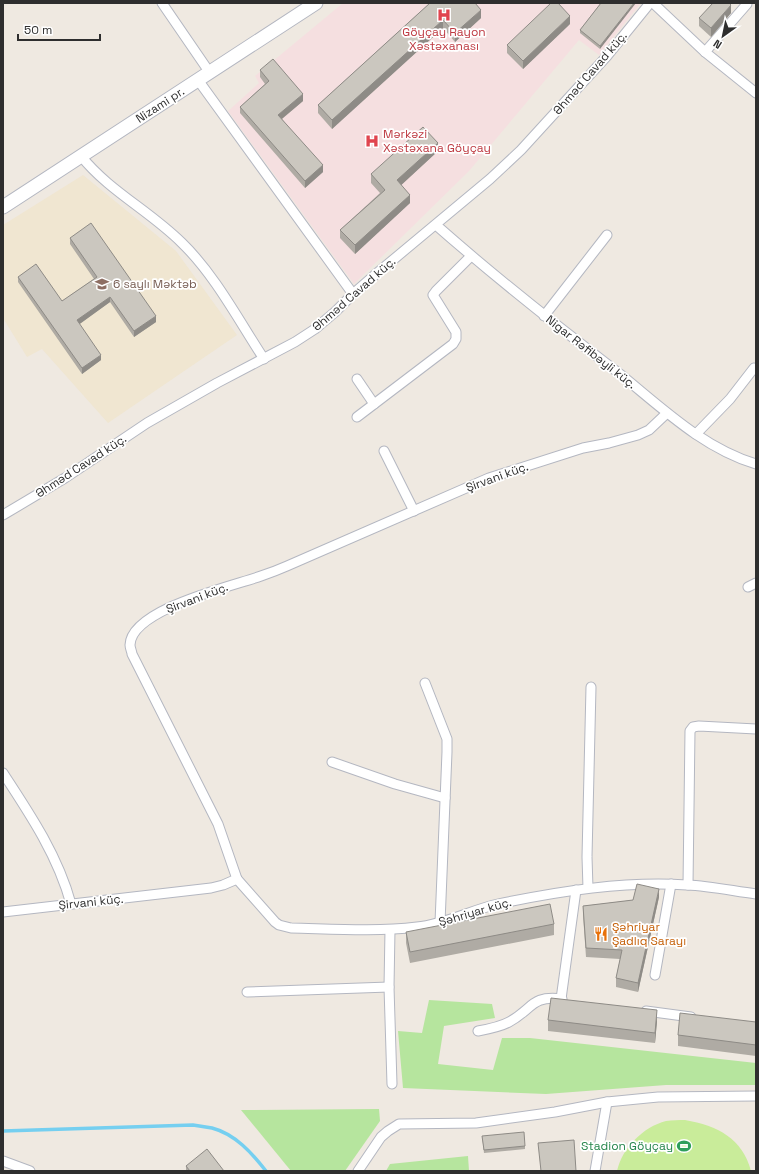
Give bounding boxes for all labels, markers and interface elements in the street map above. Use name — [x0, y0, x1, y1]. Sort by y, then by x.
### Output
hospital icon: Göyçay Rayon Xəstəxanası — [436, 7, 452, 23]
scale bar — [18, 16, 100, 42]
north arrow — [703, 16, 743, 56]
text: 50 m — [24, 22, 52, 38]
place label: Göyçay Rayon Xəstəxanası — [402, 24, 486, 54]
street label: Əhməd Cavad küç. — [549, 28, 631, 118]
text: N — [711, 37, 724, 52]
street label: Nizami pr. — [133, 83, 187, 127]
place label: Mərkəzi Xəstəxana Göyçay — [383, 126, 491, 156]
hospital icon: Mərkəzi Xəstəxana Göyçay — [364, 133, 380, 149]
street label: Əhməd Cavad küç. — [309, 253, 399, 335]
school or university icon: 6 saylı Məktəb — [94, 276, 110, 292]
place label: 6 saylı Məktəb — [113, 276, 197, 292]
street label: Nigar Rəfibəyli küç. — [543, 312, 639, 392]
street label: Əhməd Cavad küç. — [32, 431, 130, 501]
street label: Şirvani küç. — [464, 458, 530, 496]
street label: Şirvani küç. — [164, 579, 230, 617]
street label: Şirvani küç. — [58, 891, 124, 913]
street label: Şəhriyar küç. — [437, 894, 513, 930]
place label: Şəhriyar Şadlıq Sarayı — [612, 919, 686, 949]
restaurant icon: Şəhriyar Şadlıq Sarayı — [593, 926, 609, 942]
place label: Stadion Göyçay — [581, 1138, 673, 1154]
sports icon: Stadion Göyçay — [676, 1138, 692, 1154]

